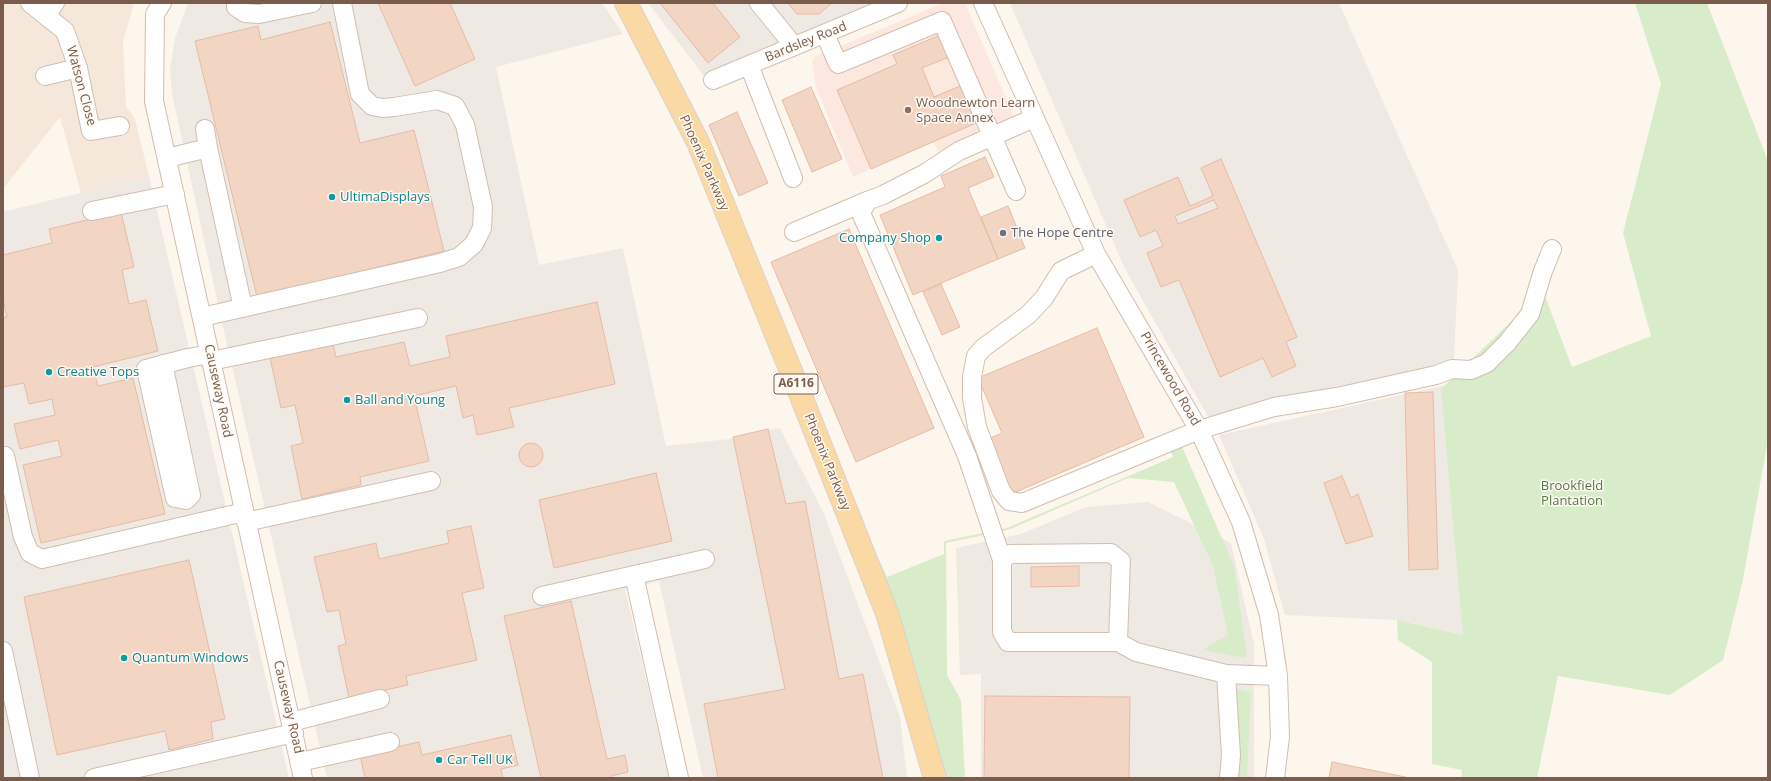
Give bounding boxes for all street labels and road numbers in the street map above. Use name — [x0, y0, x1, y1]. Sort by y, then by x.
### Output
street label: Bardsley Road — [763, 19, 849, 65]
street label: Watson Close — [63, 44, 99, 128]
street label: Phoenix Parkway — [676, 113, 732, 213]
street label: Princewood Road — [1137, 329, 1203, 429]
street label: Causeway Road — [200, 343, 236, 439]
road number: A6116 — [774, 374, 818, 394]
street label: Phoenix Parkway — [800, 411, 854, 513]
street label: Causeway Road — [270, 659, 306, 755]

